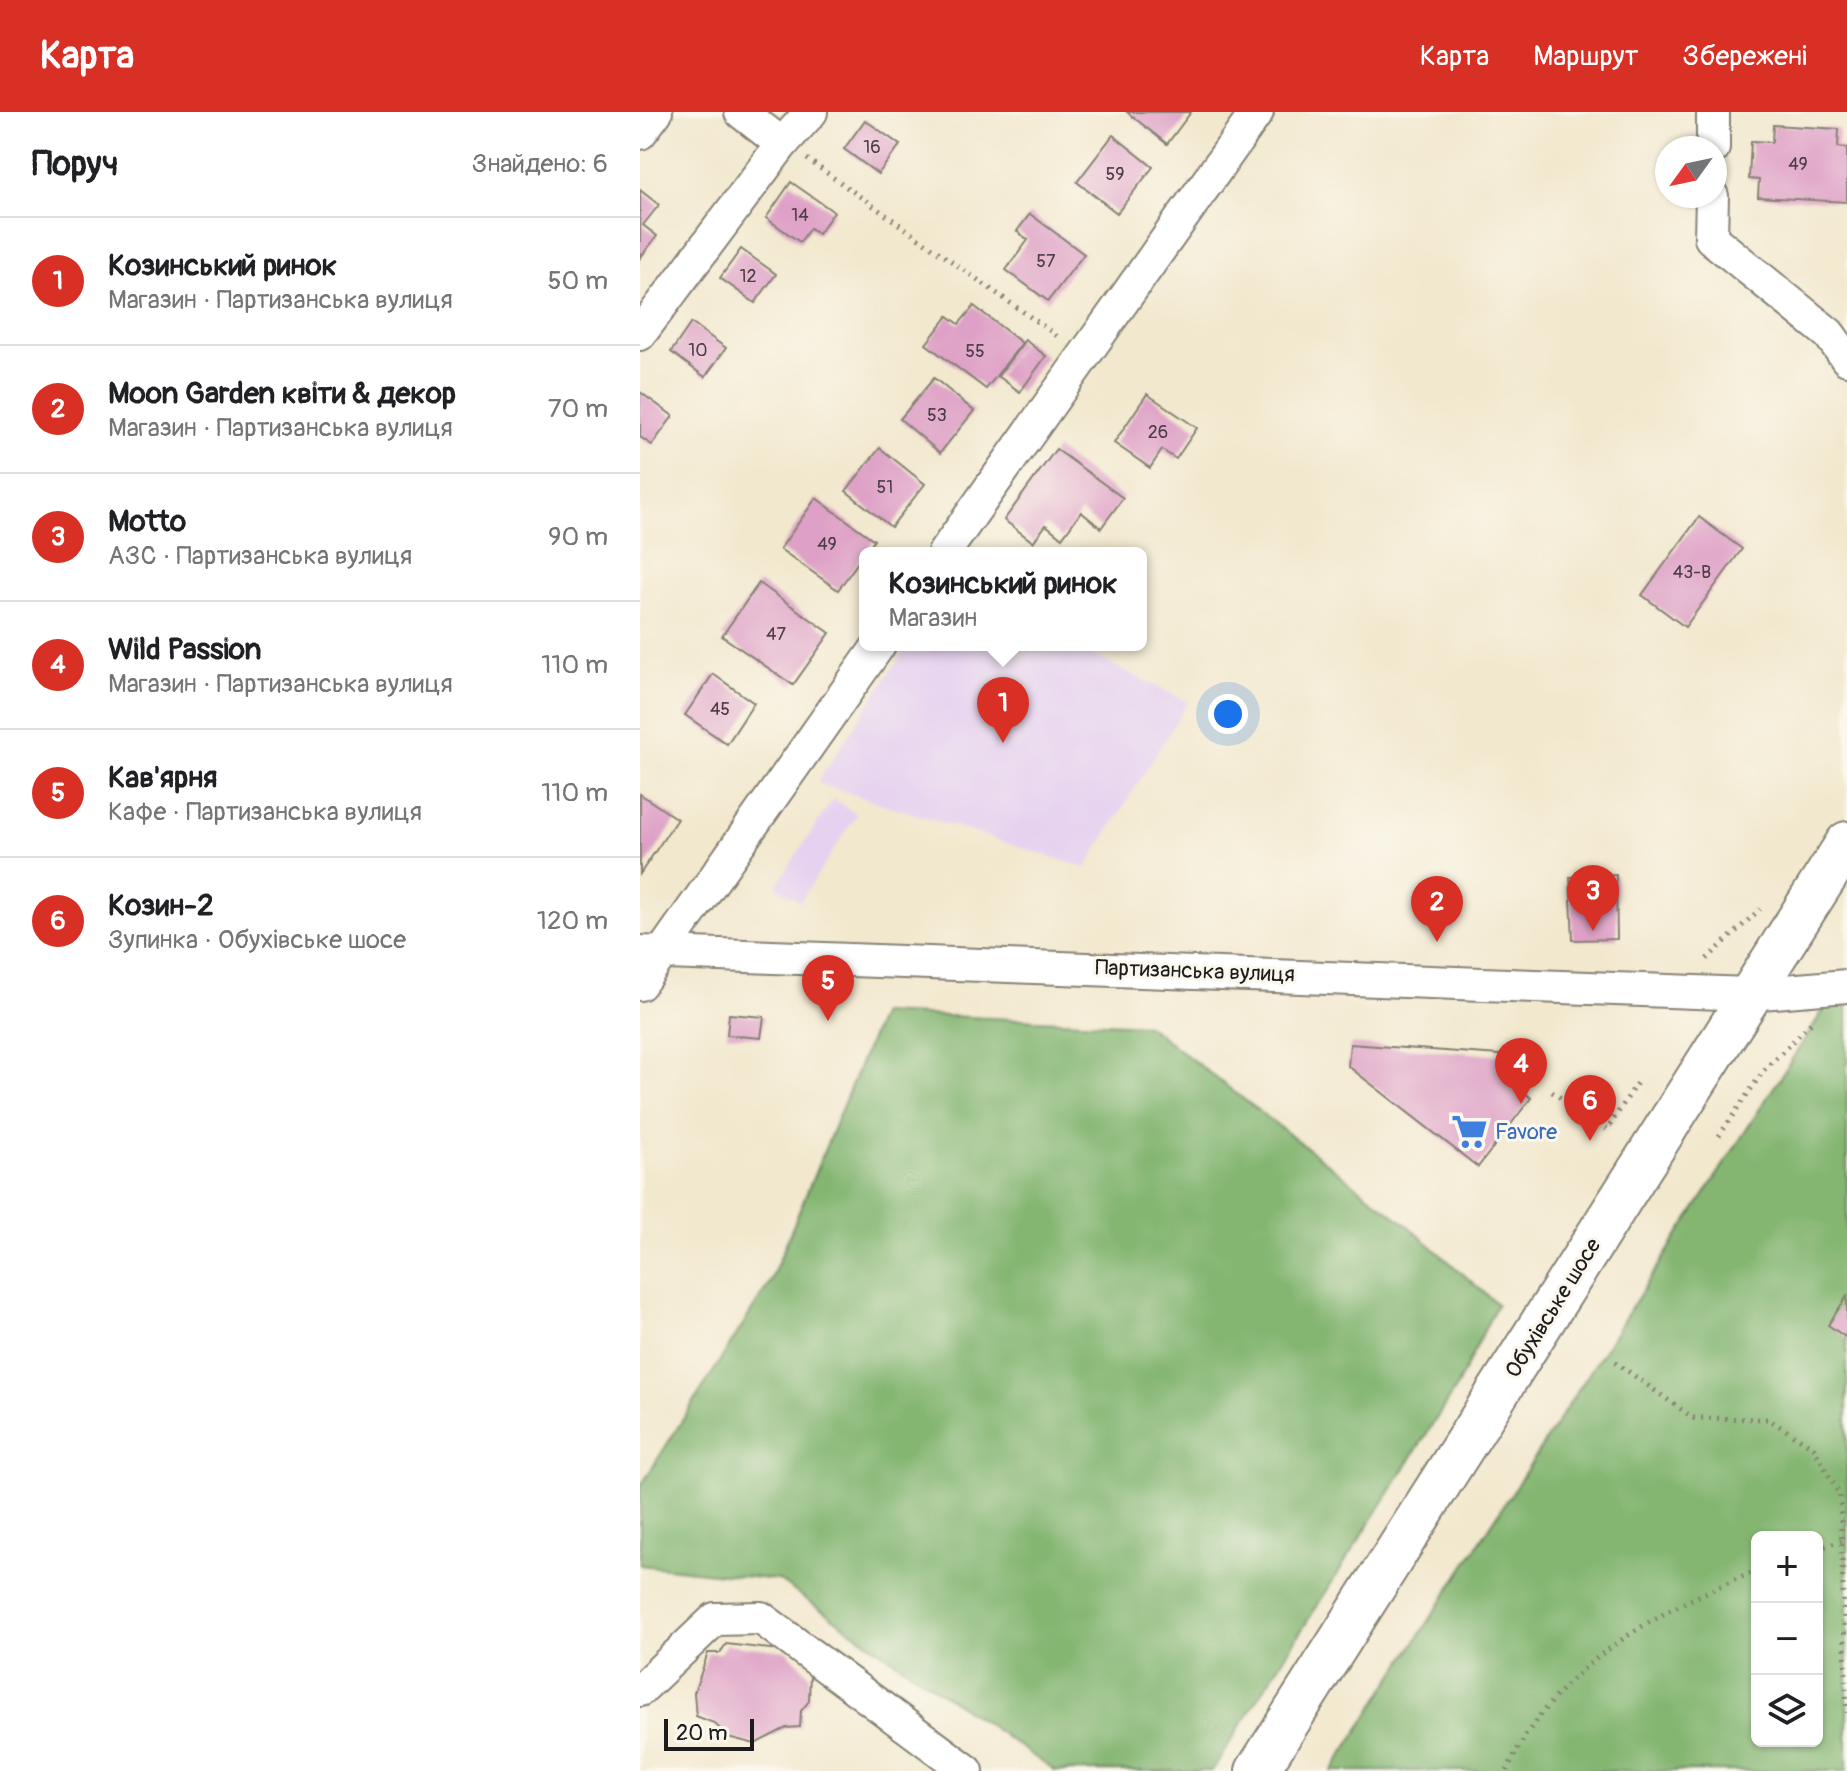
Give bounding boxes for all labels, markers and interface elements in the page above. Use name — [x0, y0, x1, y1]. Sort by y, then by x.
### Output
text: Карта — [40, 32, 134, 80]
text: Карта — [1420, 39, 1489, 74]
text: Маршрут — [1533, 39, 1639, 74]
text: Збережені — [1683, 39, 1807, 74]
house number: 16 — [863, 136, 881, 159]
north arrow — [1655, 136, 1727, 208]
text: Поруч — [32, 143, 118, 186]
text: Знайдено: 6 — [472, 148, 608, 180]
house number: 49 — [1788, 153, 1808, 176]
house number: 59 — [1105, 163, 1125, 186]
house number: 14 — [791, 204, 809, 227]
text: Козинський ринок — [108, 247, 337, 284]
house number: 57 — [1036, 250, 1056, 273]
text: 1 — [53, 265, 63, 297]
text: 50 m — [547, 265, 608, 297]
house number: 12 — [739, 265, 757, 288]
text: Магазин · Партизанська вулиця — [108, 284, 453, 316]
house number: 10 — [688, 339, 708, 362]
house number: 55 — [965, 340, 985, 363]
text: Moon Garden квіти & декор — [108, 375, 456, 412]
text: 2 — [51, 393, 65, 425]
text: 70 m — [548, 393, 608, 425]
house number: 53 — [927, 404, 947, 427]
text: Магазин · Партизанська вулиця — [108, 412, 453, 444]
house number: 26 — [1148, 421, 1168, 444]
house number: 51 — [877, 476, 893, 499]
text: Motto — [108, 503, 186, 540]
text: 3 — [51, 521, 65, 553]
text: 90 m — [548, 521, 608, 553]
house number: 49 — [817, 533, 837, 556]
text: АЗС · Партизанська вулиця — [108, 540, 412, 572]
popup — [859, 547, 1147, 651]
house number: 43-В — [1673, 561, 1711, 584]
text: Козинський ринок — [889, 565, 1118, 602]
text: Магазин — [889, 602, 977, 634]
house number: 47 — [766, 623, 786, 646]
text: Wild Passion — [108, 631, 262, 668]
text: 4 — [50, 649, 66, 681]
text: 110 m — [541, 649, 608, 681]
text: Магазин · Партизанська вулиця — [108, 668, 453, 700]
pin: 1 — [977, 677, 1029, 743]
your location — [1208, 694, 1248, 734]
house number: 45 — [710, 698, 730, 721]
text: Кав'ярня — [108, 759, 217, 796]
text: 5 — [51, 777, 65, 809]
text: 110 m — [541, 777, 608, 809]
text: Кафе · Партизанська вулиця — [108, 796, 422, 828]
pin: 3 — [1567, 865, 1619, 931]
pin: 2 — [1411, 876, 1463, 942]
text: Козин-2 — [108, 887, 214, 924]
text: 6 — [50, 905, 66, 937]
text: 120 m — [537, 905, 608, 937]
text: Зупинка · Обухівське шосе — [108, 924, 406, 956]
street label: Партизанська вулиця — [1095, 954, 1295, 988]
pin: 5 — [802, 955, 854, 1021]
pin: 4 — [1495, 1038, 1547, 1104]
pin: 6 — [1564, 1075, 1616, 1141]
supermarket icon: Favore — [1450, 1113, 1488, 1151]
place label: Favore — [1495, 1118, 1557, 1146]
street label: Обухівське шосе — [1499, 1233, 1607, 1383]
map controls — [1751, 1531, 1823, 1747]
button: + — [1751, 1531, 1823, 1603]
button: − — [1751, 1603, 1823, 1675]
button: layers — [1751, 1675, 1823, 1747]
scale bar — [664, 1715, 754, 1751]
text: 20 m — [676, 1719, 728, 1747]

